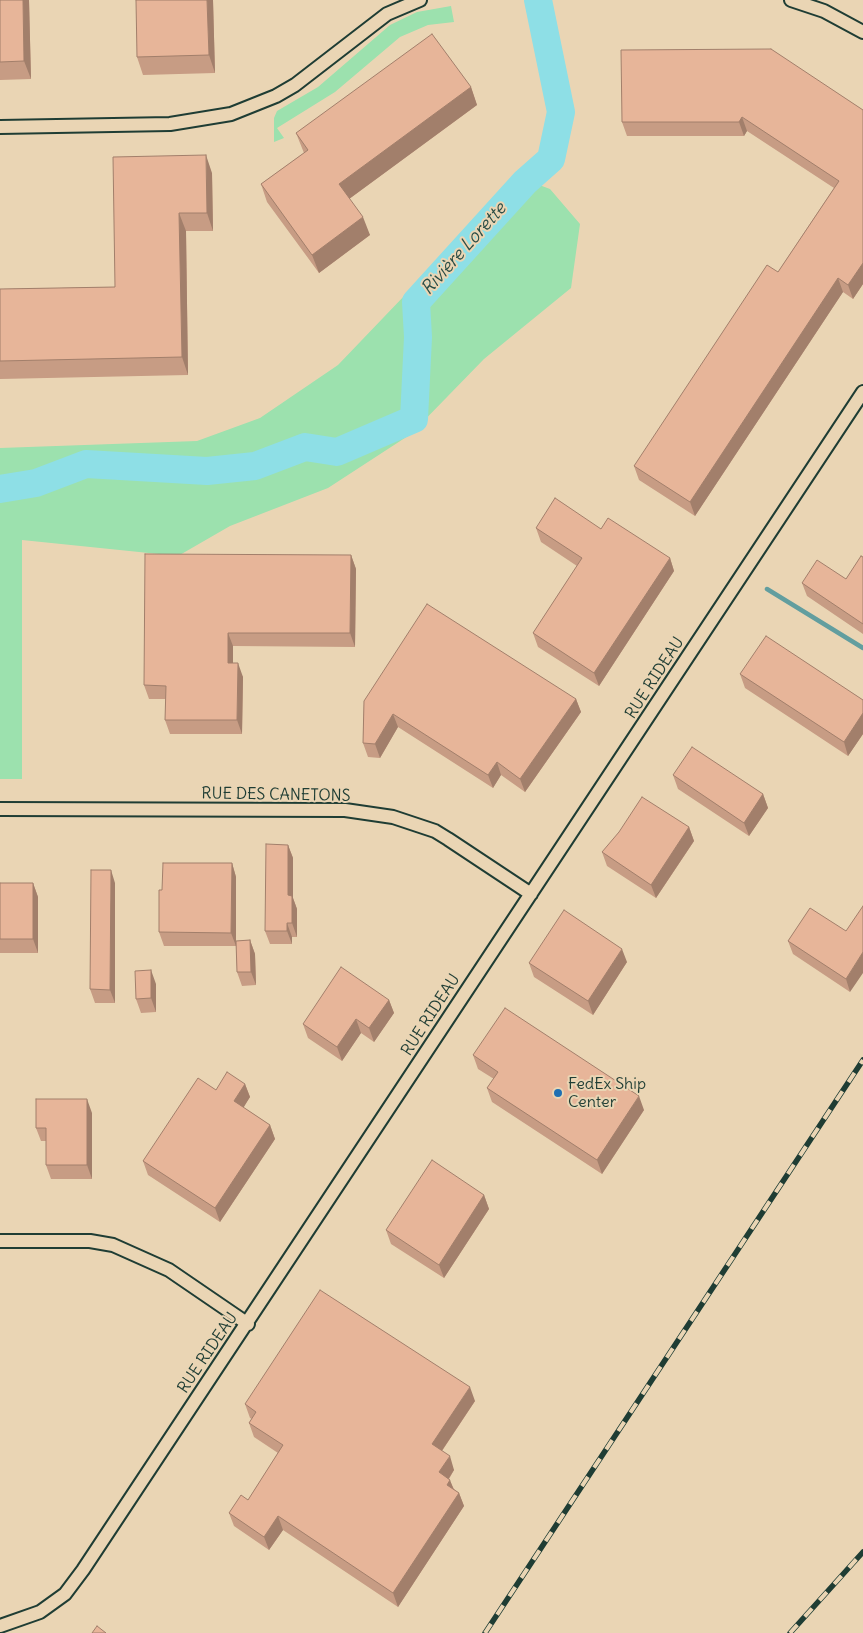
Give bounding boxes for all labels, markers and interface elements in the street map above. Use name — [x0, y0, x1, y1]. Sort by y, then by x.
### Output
water label: Rivière Lorette — [417, 198, 511, 300]
street label: RUE RIDEAU — [622, 634, 688, 722]
street label: RUE DES CANETONS — [201, 784, 351, 806]
street label: RUE RIDEAU — [398, 971, 464, 1059]
place label: FedEx Ship Center — [568, 1074, 646, 1112]
marker: FedEx Ship Center — [552, 1087, 564, 1099]
street label: RUE RIDEAU — [174, 1309, 242, 1397]

